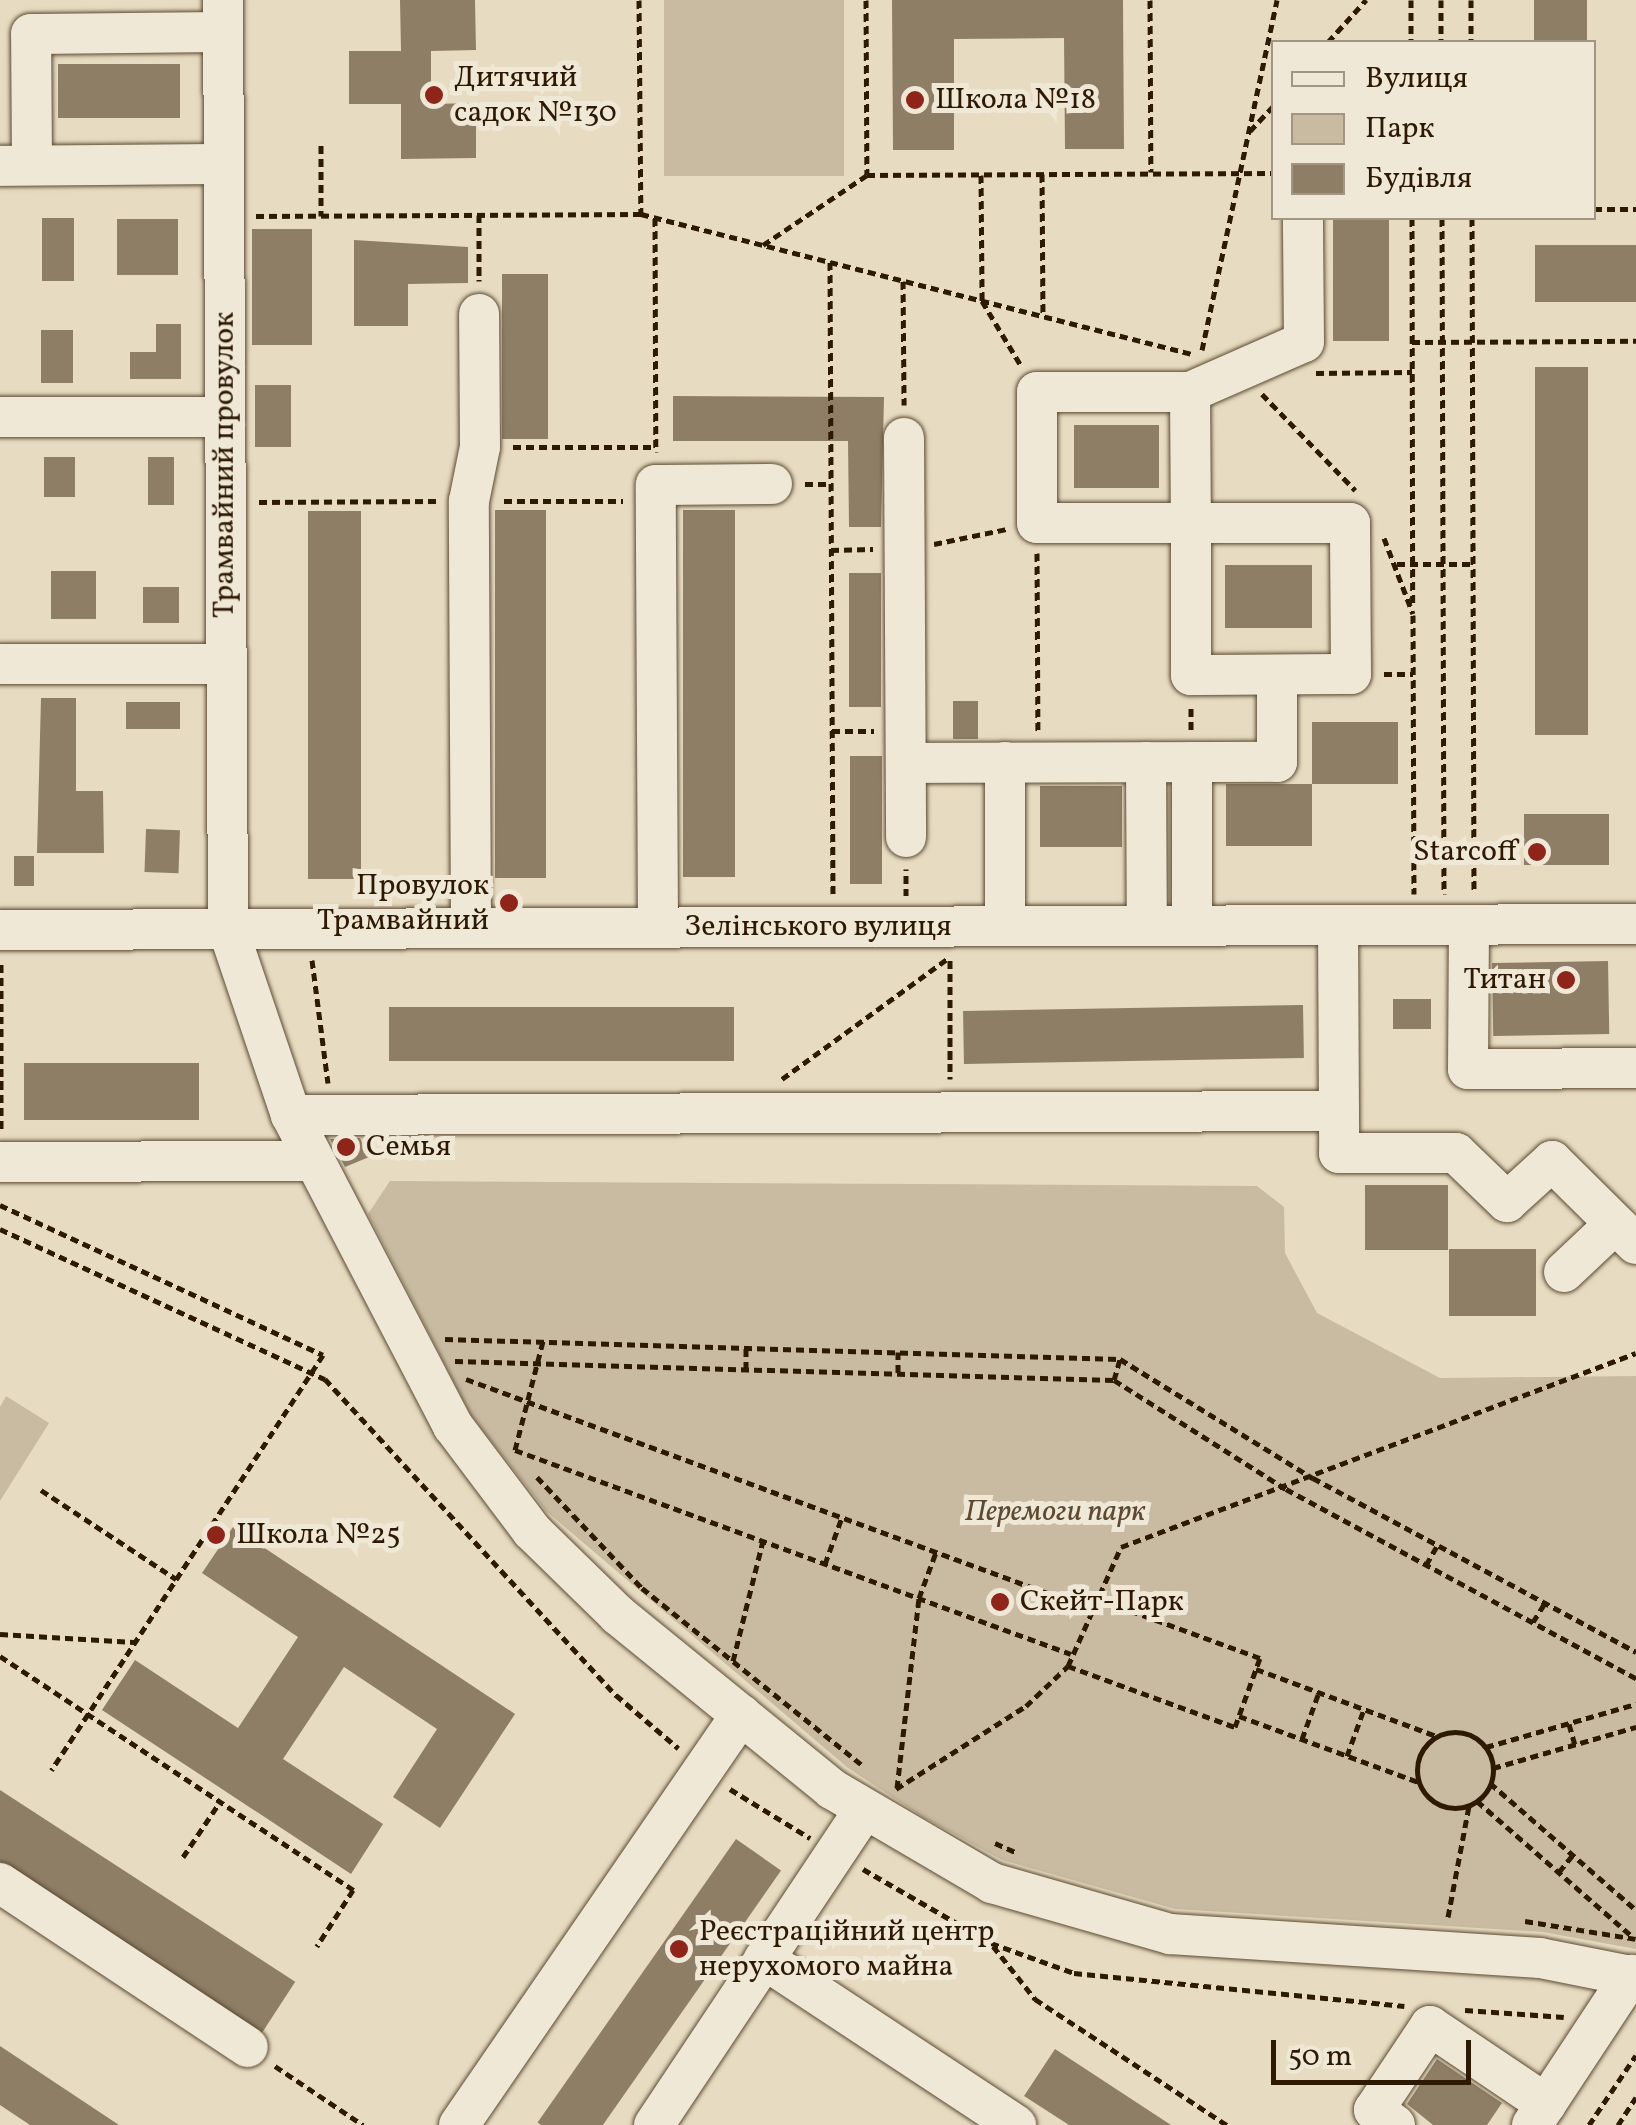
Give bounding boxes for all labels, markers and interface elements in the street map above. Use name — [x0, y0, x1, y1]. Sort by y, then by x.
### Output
legend — [1271, 40, 1596, 220]
text: Вулиця — [1365, 58, 1468, 100]
place label: Дитячий садок №130 — [454, 60, 617, 130]
place label: Школа №18 — [935, 82, 1096, 118]
marker: Дитячий садок №130 — [423, 84, 445, 106]
marker: Школа №18 — [904, 89, 926, 111]
text: Парк — [1365, 108, 1434, 150]
text: Будівля — [1365, 158, 1472, 200]
street label: Трамвайний провулок — [207, 312, 243, 618]
place label: Starcoff — [1413, 834, 1517, 870]
marker: Starcoff — [1526, 841, 1548, 863]
place label: Провулок Трамвайний — [317, 868, 489, 938]
marker: Провулок Трамвайний — [498, 892, 520, 914]
street label: Зелінського вулиця — [684, 909, 952, 945]
place label: Титан — [1463, 962, 1546, 998]
marker: Титан — [1555, 969, 1577, 991]
place label: Семья — [366, 1129, 451, 1165]
marker: Семья — [335, 1136, 357, 1158]
park label: Перемоги парк — [965, 1494, 1145, 1530]
place label: Школа №25 — [236, 1517, 401, 1553]
marker: Школа №25 — [205, 1524, 227, 1546]
place label: Скейт-Парк — [1020, 1584, 1184, 1620]
marker: Скейт-Парк — [989, 1591, 1011, 1613]
place label: Реєстраційний центр нерухомого майна — [699, 1914, 994, 1984]
marker: Реєстраційний центр нерухомого майна — [668, 1938, 690, 1960]
scale bar — [1276, 2020, 1476, 2082]
text: 50 m — [1288, 2036, 1352, 2078]

